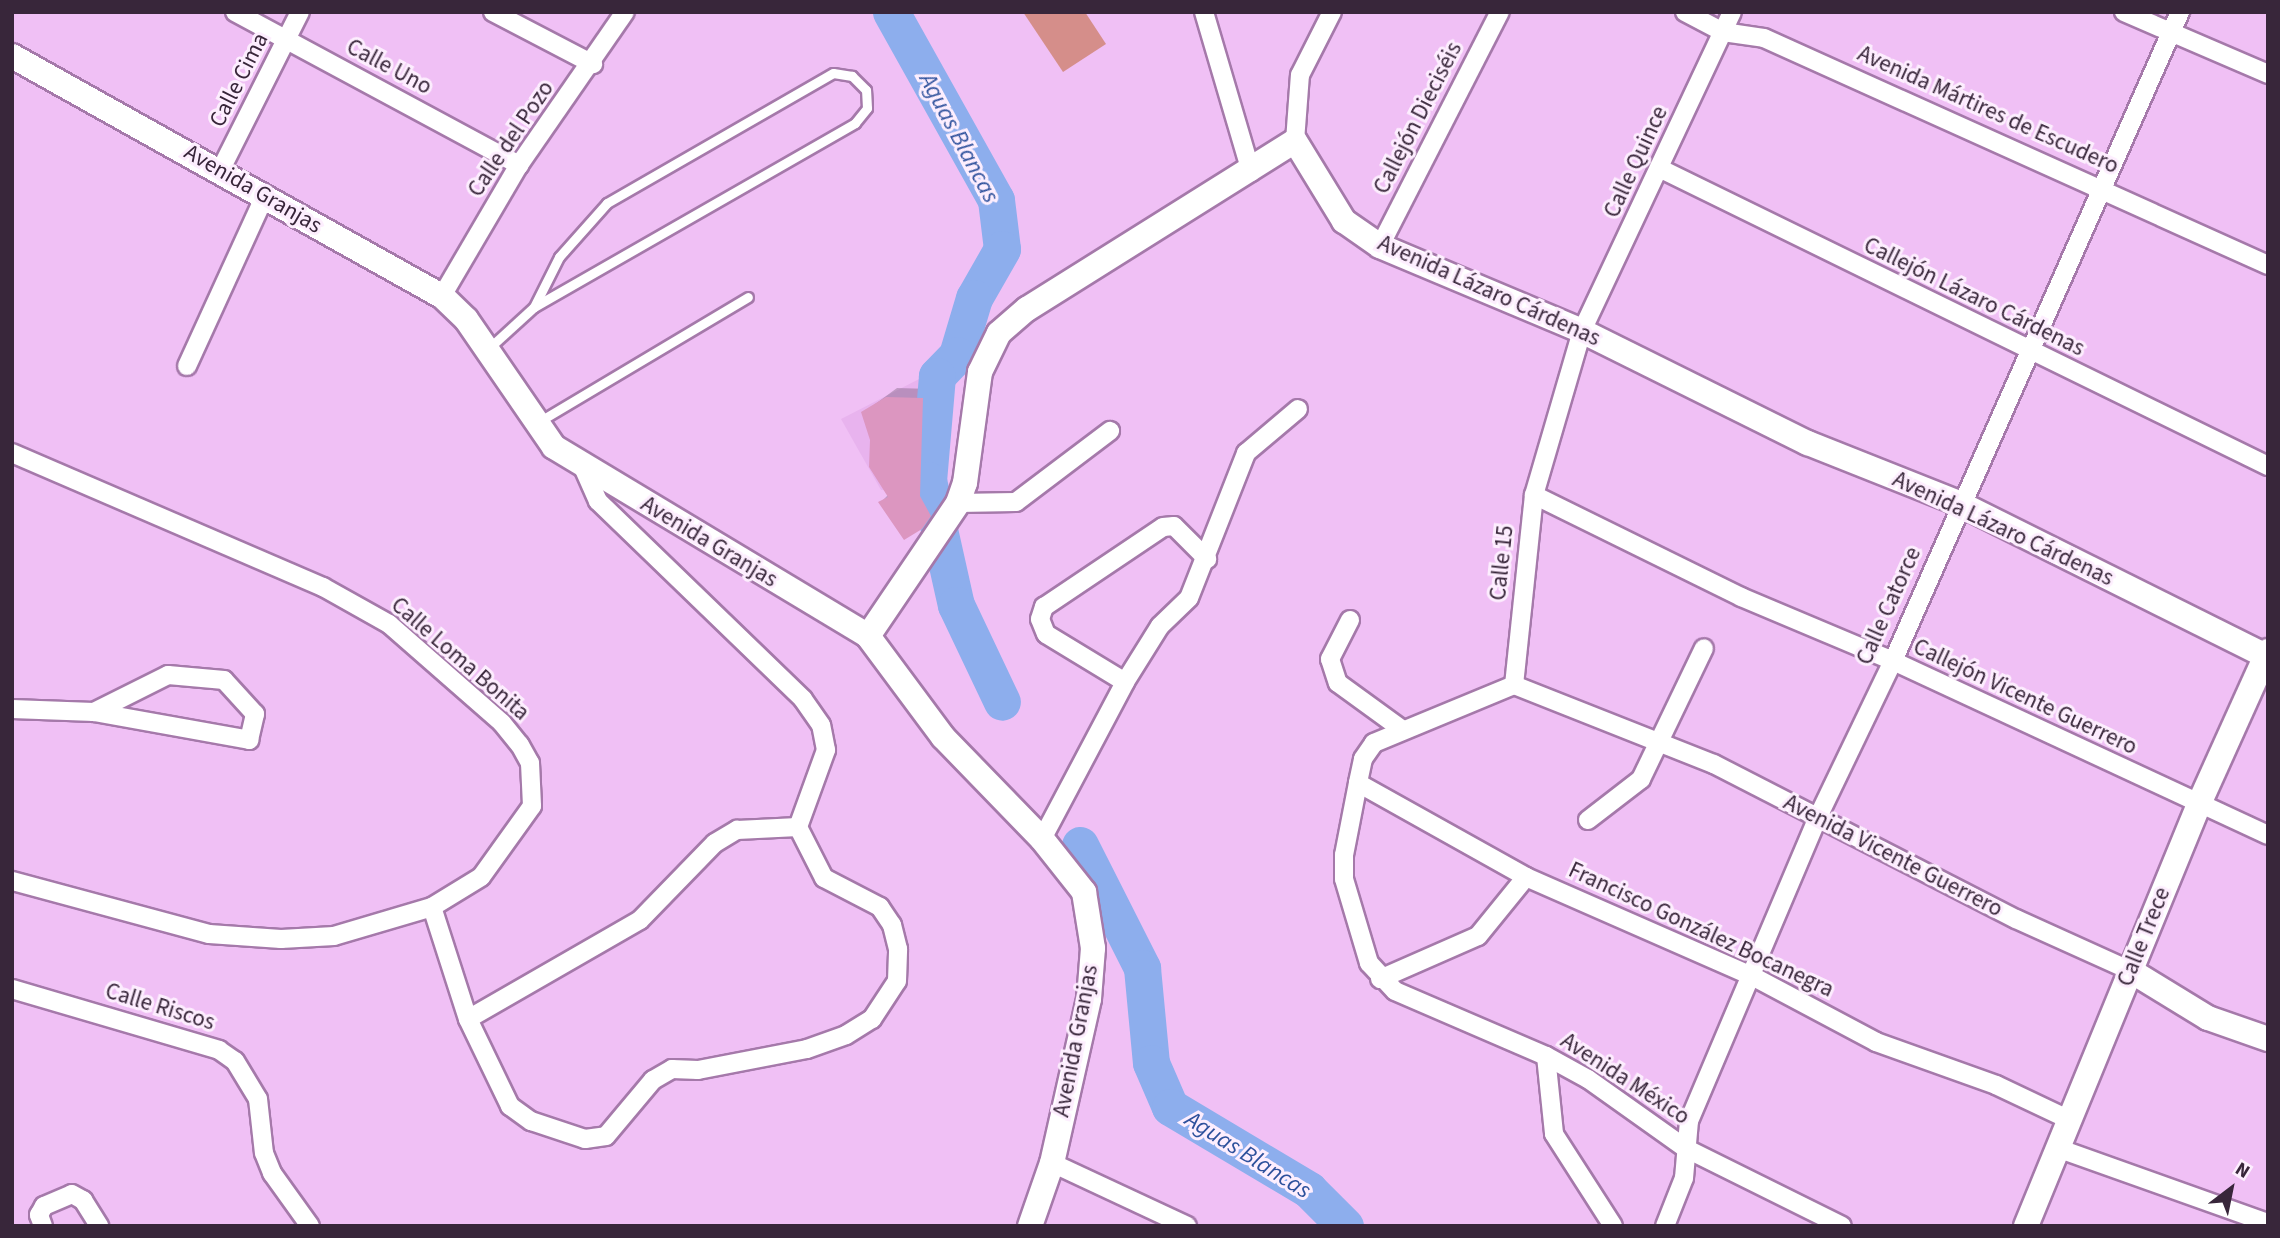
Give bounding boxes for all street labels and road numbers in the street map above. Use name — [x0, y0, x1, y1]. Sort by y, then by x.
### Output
street label: Calle Cima — [204, 28, 274, 132]
street label: Calle Uno — [342, 33, 436, 101]
street label: Callejón Dieciséis — [1368, 37, 1468, 199]
street label: Avenida Mártires de Escudero — [1853, 40, 2123, 180]
street label: Calle del Pozo — [462, 76, 560, 202]
street label: Calle Quince — [1598, 102, 1674, 222]
street label: Avenida Granjas — [179, 138, 327, 240]
street label: Avenida Lázaro Cárdenas — [1374, 229, 1604, 353]
street label: Callejón Lázaro Cárdenas — [1859, 232, 2089, 362]
street label: Avenida Lázaro Cárdenas — [1888, 466, 2118, 592]
street label: Avenida Granjas — [636, 490, 782, 594]
street label: Calle 15 — [1484, 524, 1520, 602]
street label: Calle Catorce — [1851, 543, 1927, 669]
street label: Calle Loma Bonita — [385, 591, 535, 727]
street label: Callejón Vicente Guerrero — [1909, 633, 2141, 761]
street label: Avenida Vicente Guerrero — [1779, 789, 2007, 923]
street label: Francisco González Bocanegra — [1564, 856, 1838, 1004]
street label: Calle Trece — [2112, 883, 2176, 991]
street label: Avenida Granjas — [1048, 963, 1104, 1119]
street label: Calle Riscos — [102, 977, 218, 1037]
street label: Avenida México — [1555, 1027, 1695, 1131]

